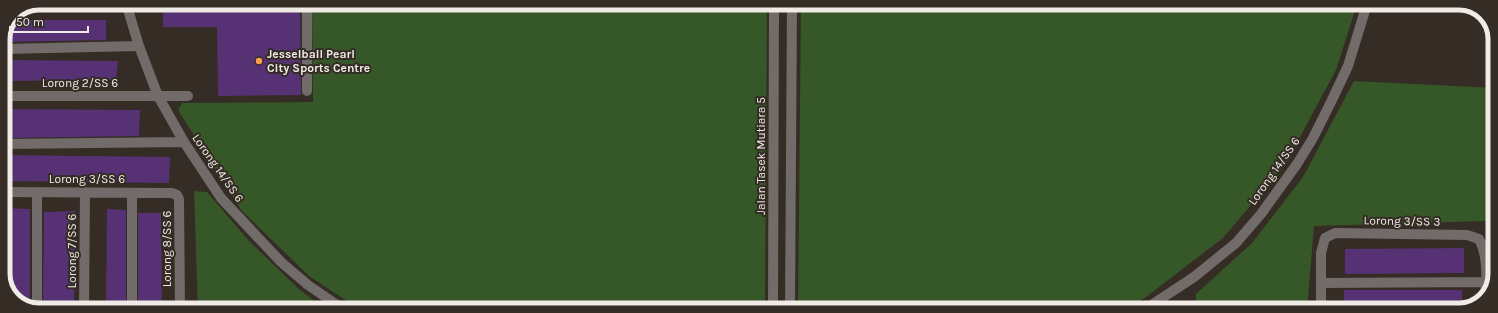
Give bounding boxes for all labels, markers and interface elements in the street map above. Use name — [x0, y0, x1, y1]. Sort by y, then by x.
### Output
scale bar — [10, 8, 88, 34]
text: 50 m — [16, 15, 44, 29]
place label: Jesselball Pearl City Sports Centre — [267, 47, 370, 75]
marker: Jesselball Pearl City Sports Centre — [254, 56, 264, 66]
street label: Lorong 2/SS 6 — [42, 76, 118, 90]
street label: Jalan Tasek Mutiara 5 — [754, 97, 768, 215]
street label: Lorong 14/SS 6 — [189, 131, 247, 205]
street label: Lorong 14/SS 6 — [1245, 134, 1303, 208]
street label: Lorong 3/SS 6 — [49, 172, 125, 186]
street label: Lorong 8/SS 6 — [160, 211, 174, 287]
street label: Lorong 7/SS 6 — [65, 213, 79, 288]
street label: Lorong 3/SS 3 — [1364, 213, 1440, 229]

